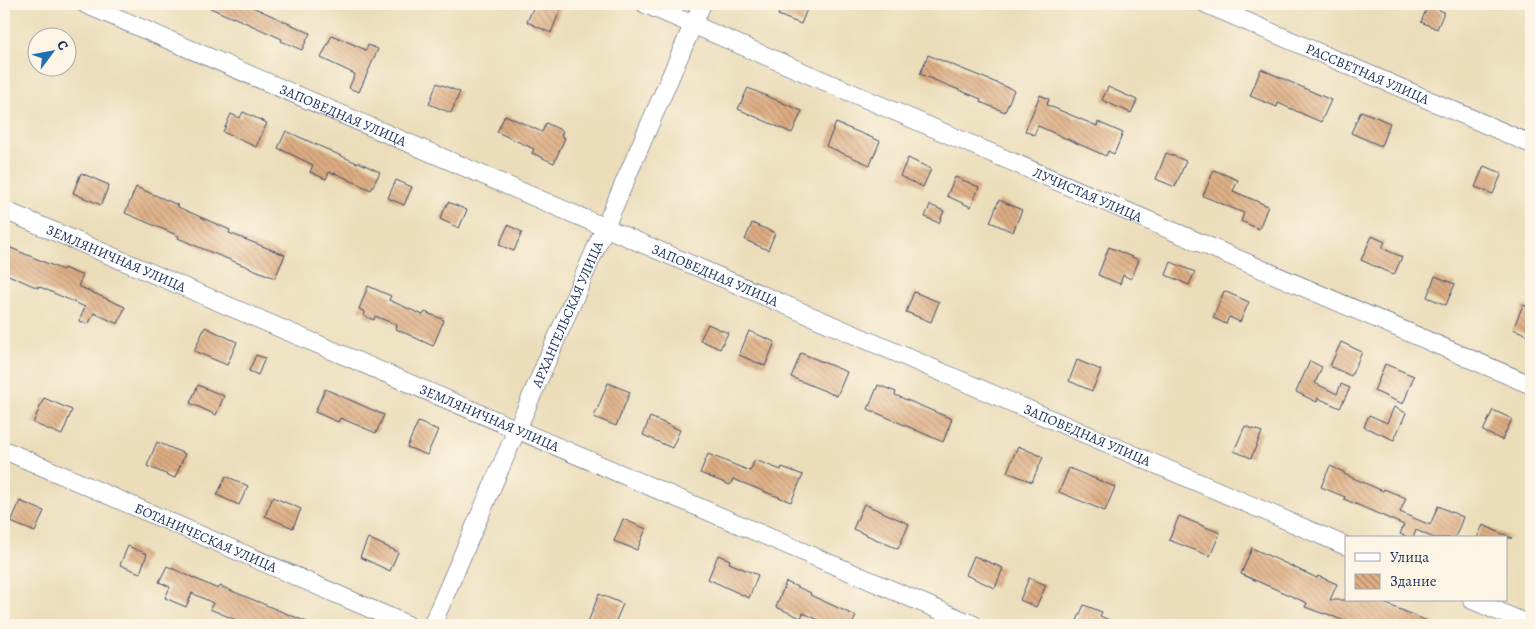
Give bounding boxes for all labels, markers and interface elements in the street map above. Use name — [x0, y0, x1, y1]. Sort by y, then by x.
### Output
north arrow — [28, 28, 78, 78]
text: С — [52, 37, 73, 54]
street label: РАССВЕТНАЯ УЛИЦА — [1303, 39, 1433, 109]
street label: ЗАПОВЕДНАЯ УЛИЦА — [277, 80, 410, 151]
street label: ЛУЧИСТАЯ УЛИЦА — [1030, 163, 1146, 227]
street label: ЗЕМЛЯНИЧНАЯ УЛИЦА — [43, 220, 189, 297]
street label: АРХАНГЕЛЬСКАЯ УЛИЦА — [527, 237, 608, 391]
street label: ЗАПОВЕДНАЯ УЛИЦА — [649, 240, 782, 311]
street label: ЗЕМЛЯНИЧНАЯ УЛИЦА — [416, 380, 563, 457]
street label: ЗАПОВЕДНАЯ УЛИЦА — [1021, 400, 1154, 471]
street label: БОТАНИЧЕСКАЯ УЛИЦА — [132, 499, 281, 577]
legend — [1345, 536, 1508, 602]
text: Улица — [1390, 547, 1429, 567]
text: Здание — [1390, 571, 1437, 591]

